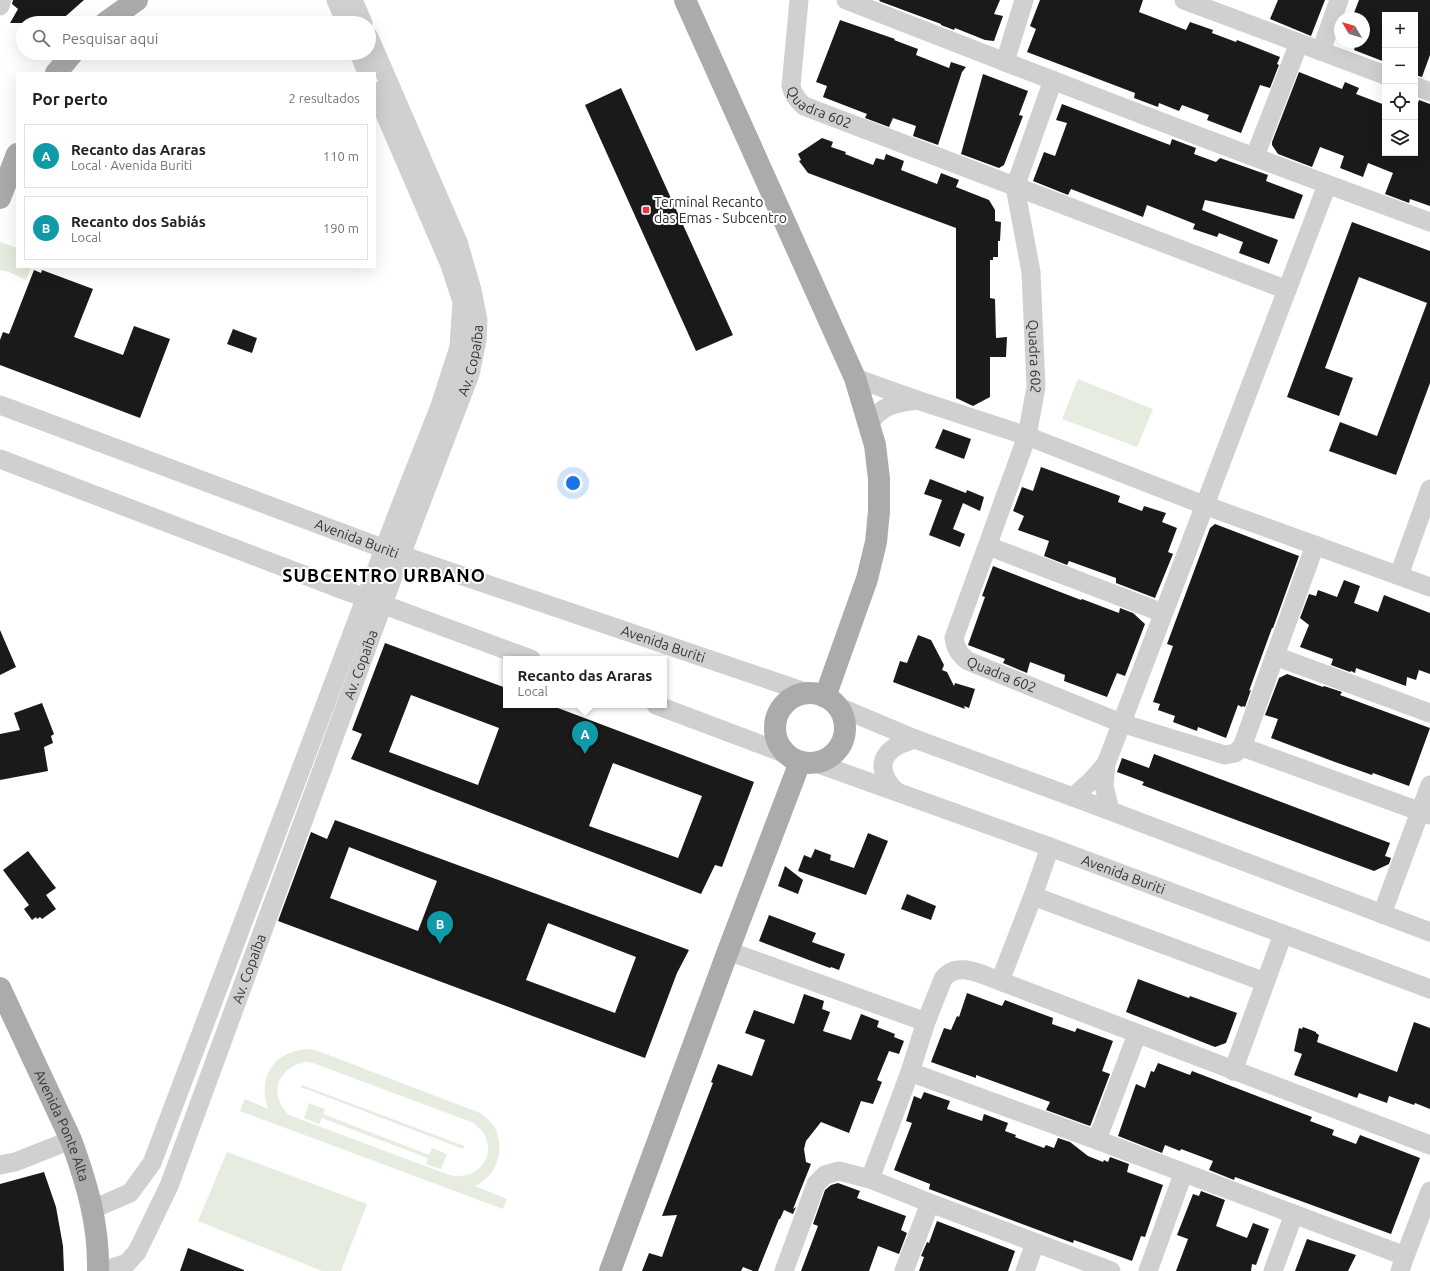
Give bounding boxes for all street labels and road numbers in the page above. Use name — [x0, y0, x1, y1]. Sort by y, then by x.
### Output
street label: Quadra 602 — [783, 84, 854, 131]
street label: Quadra 602 — [1025, 319, 1044, 395]
street label: Av. Copaíba — [454, 324, 486, 398]
street label: Avenida Buriti — [313, 516, 401, 561]
street label: Avenida Buriti — [619, 622, 707, 666]
street label: Av. Copaíba — [341, 628, 381, 702]
street label: Quadra 602 — [964, 653, 1039, 696]
street label: Avenida Buriti — [1079, 852, 1167, 897]
street label: Av. Copaíba — [229, 932, 269, 1006]
street label: Avenida Ponte Alta — [31, 1067, 92, 1183]

